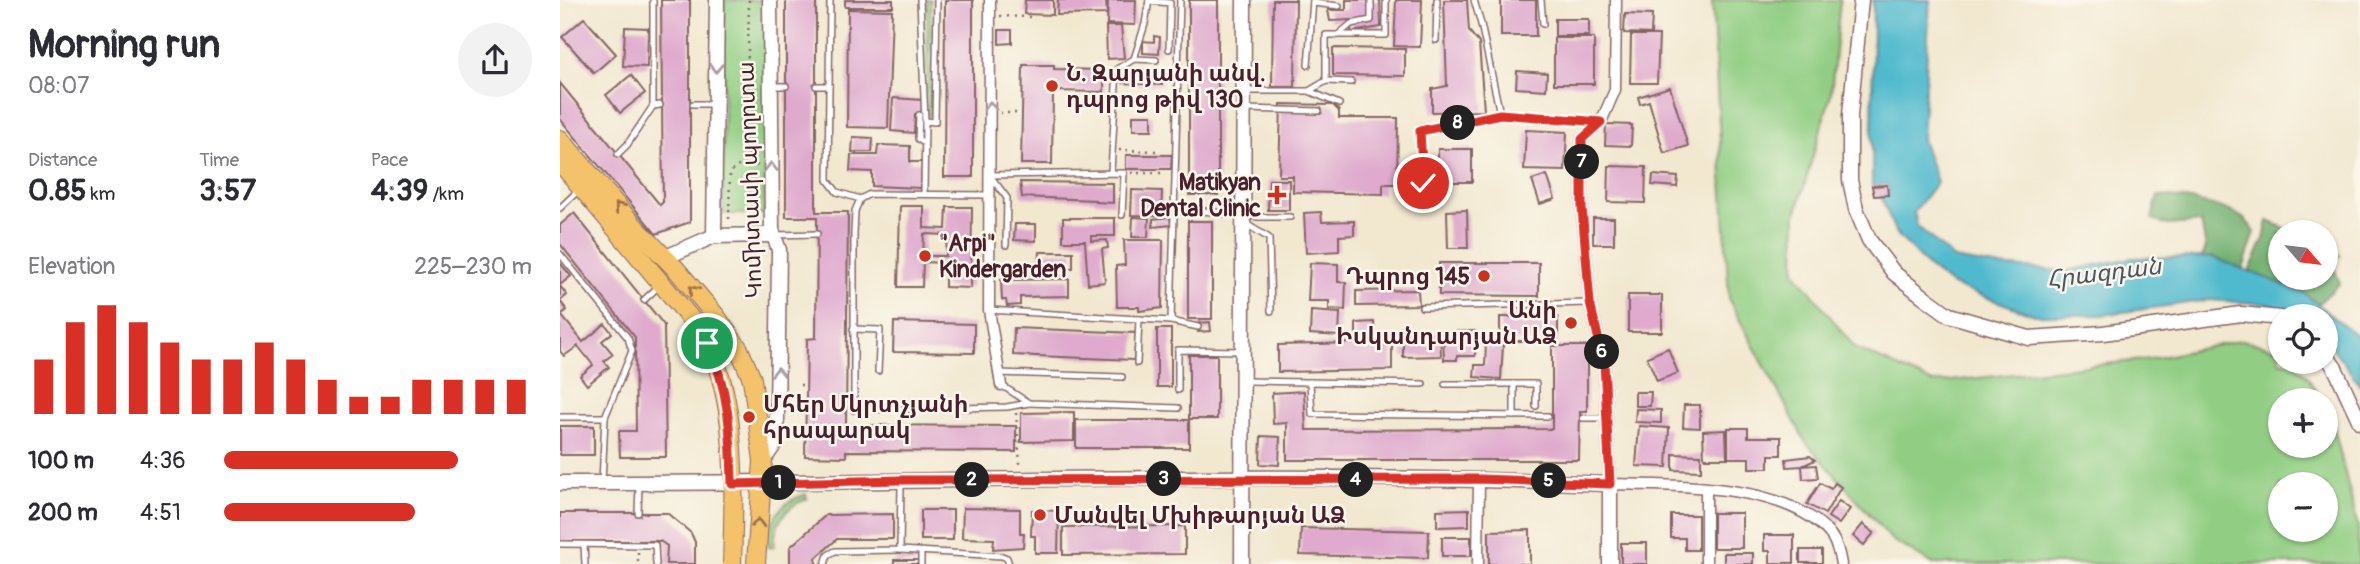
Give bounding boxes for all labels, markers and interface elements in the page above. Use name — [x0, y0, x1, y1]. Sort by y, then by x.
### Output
text: Morning run — [28, 21, 220, 69]
button: share — [458, 23, 532, 97]
place label: Ն. Զարյանի անվ. դպրոց թիվ 130 — [1066, 59, 1266, 114]
street label: Կոմիտասի պողոտա — [731, 61, 769, 299]
one-way arrow — [708, 63, 724, 74]
text: 08:07 — [28, 71, 89, 100]
marker: Ն. Զարյանի անվ. դպրոց թիվ 130 — [1044, 78, 1060, 94]
one-way arrow — [982, 101, 998, 111]
pin: 8 — [1440, 106, 1476, 140]
text: 8 — [1453, 110, 1462, 134]
pin: 7 — [1564, 144, 1600, 180]
text: Distance — [28, 148, 97, 172]
text: Time — [199, 148, 239, 172]
text: Pace — [371, 148, 408, 172]
text: 7 — [1576, 149, 1587, 173]
pin — [1393, 153, 1453, 213]
one-way arrow — [763, 162, 779, 172]
icon: check — [1404, 164, 1442, 202]
place label: Matikyan Dental Clinic — [1140, 168, 1261, 223]
text: 0.85 — [28, 172, 86, 209]
text: 3:57 — [199, 172, 256, 209]
text: 4:39 — [371, 172, 428, 209]
text: km — [86, 182, 115, 206]
text: /km — [428, 182, 464, 206]
marker: Matikyan Dental Clinic — [1267, 185, 1287, 205]
one-way arrow — [615, 203, 627, 216]
north arrow — [2268, 220, 2338, 290]
map controls — [2268, 220, 2338, 542]
place label: "Arpi" Kindergarden — [939, 229, 1066, 284]
marker: "Arpi" Kindergarden — [917, 248, 933, 264]
water label: Հրազդան — [2045, 251, 2164, 294]
text: Elevation — [28, 252, 116, 281]
text: 225–230 m — [414, 252, 532, 281]
place label: Դպրոց 145 — [1346, 262, 1470, 291]
marker: Դպրոց 145 — [1476, 268, 1492, 284]
one-way arrow — [689, 285, 702, 297]
place label: Անի Իսկանդարյան ԱՁ — [1336, 296, 1557, 351]
button: locate — [2268, 304, 2338, 374]
pin — [677, 313, 737, 373]
marker: Անի Իսկանդարյան ԱՁ — [1563, 315, 1579, 331]
icon: arrive — [688, 324, 726, 362]
pin: 6 — [1584, 334, 1620, 370]
text: 6 — [1596, 339, 1607, 363]
one-way arrow — [770, 366, 786, 377]
button: + — [2268, 388, 2338, 458]
place label: Մհեր Մկրտչյանի հրապարակ — [763, 390, 969, 445]
marker: Մհեր Մկրտչյանի հրապարակ — [741, 409, 757, 425]
text: 100 m — [28, 446, 94, 475]
text: 4:36 — [140, 446, 186, 475]
pin: 2 — [954, 462, 990, 498]
pin: 3 — [1146, 462, 1182, 496]
pin: 4 — [1338, 462, 1374, 498]
pin: 5 — [1532, 463, 1566, 498]
pin: 1 — [762, 466, 796, 500]
text: 3 — [1158, 466, 1169, 490]
text: 2 — [966, 467, 977, 491]
text: 4 — [1350, 467, 1361, 491]
text: 5 — [1543, 468, 1554, 492]
text: 1 — [775, 470, 782, 494]
button: − — [2268, 472, 2338, 542]
text: 200 m — [28, 498, 98, 527]
text: 4:51 — [140, 498, 181, 527]
place label: Մանվել Մխիթարյան ԱՁ — [1054, 501, 1345, 530]
marker: Մանվել Մխիթարյան ԱՁ — [1032, 507, 1048, 523]
one-way arrow — [751, 518, 766, 529]

